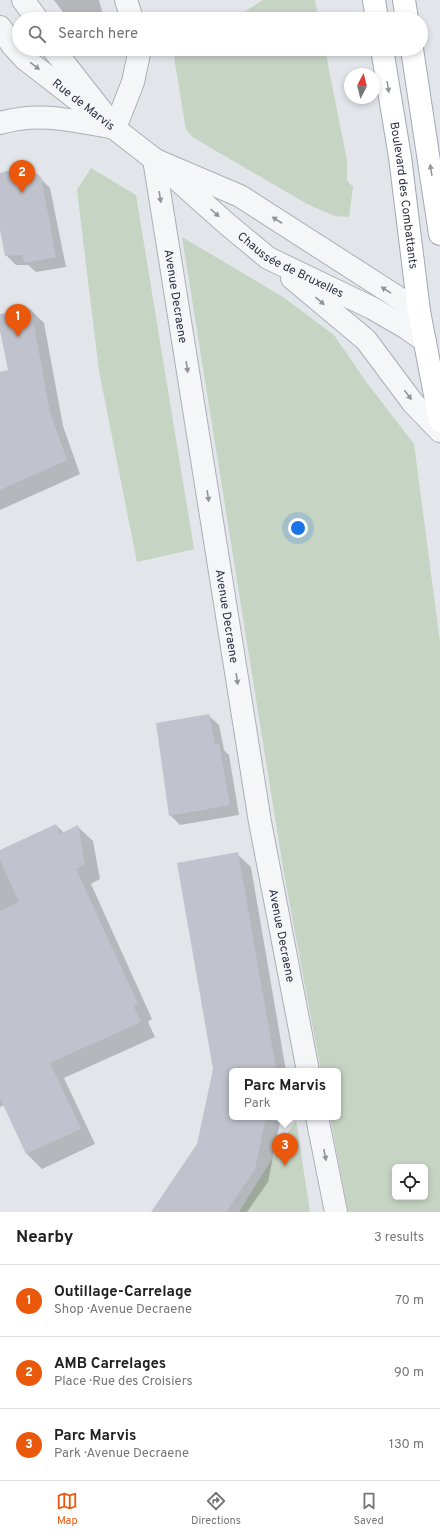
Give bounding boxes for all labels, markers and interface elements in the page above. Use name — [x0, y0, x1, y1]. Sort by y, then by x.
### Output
search box — [12, 12, 428, 56]
icon: search — [26, 23, 48, 45]
text: Search here — [58, 25, 138, 44]
one-way arrow — [29, 62, 40, 71]
north arrow — [344, 68, 380, 104]
street label: Rue de Marvis — [48, 76, 118, 135]
one-way arrow — [385, 81, 391, 94]
street label: Boulevard des Combattants — [385, 121, 421, 270]
pin: 2 — [9, 160, 35, 193]
one-way arrow — [428, 164, 434, 176]
one-way arrow — [157, 191, 163, 204]
one-way arrow — [209, 208, 220, 217]
one-way arrow — [271, 216, 283, 223]
street label: Chaussée de Bruxelles — [234, 229, 346, 302]
street label: Avenue Decraene — [160, 248, 190, 344]
one-way arrow — [381, 286, 392, 294]
one-way arrow — [314, 296, 325, 305]
pin: 1 — [5, 304, 31, 337]
one-way arrow — [184, 361, 190, 373]
one-way arrow — [404, 390, 412, 401]
one-way arrow — [205, 490, 211, 502]
your location — [288, 518, 308, 538]
street label: Avenue Decraene — [211, 568, 241, 664]
one-way arrow — [234, 673, 240, 685]
street label: Avenue Decraene — [264, 888, 298, 984]
popup — [229, 1068, 341, 1120]
text: Parc Marvis — [244, 1077, 326, 1096]
text: Park — [244, 1096, 271, 1112]
pin: 3 — [272, 1133, 298, 1166]
one-way arrow — [322, 1149, 328, 1161]
map controls — [392, 1164, 428, 1200]
button: locate — [392, 1164, 428, 1200]
text: Nearby — [16, 1227, 73, 1249]
text: 3 results — [374, 1230, 424, 1246]
text: Outillage-Carrelage — [54, 1283, 192, 1302]
text: 1 — [26, 1293, 32, 1309]
text: 70 m — [395, 1293, 424, 1309]
text: Shop · Avenue Decraene — [54, 1302, 192, 1318]
text: AMB Carrelages — [54, 1355, 166, 1374]
text: 2 — [25, 1365, 33, 1381]
text: 90 m — [394, 1365, 424, 1381]
text: Place · Rue des Croisiers — [54, 1374, 193, 1390]
text: Parc Marvis — [54, 1427, 136, 1446]
text: 3 — [25, 1437, 33, 1453]
text: 130 m — [389, 1437, 424, 1453]
text: Park · Avenue Decraene — [54, 1446, 189, 1462]
tab: Map — [56, 1490, 78, 1528]
tab: Directions — [191, 1490, 241, 1528]
tab: Saved — [353, 1490, 384, 1528]

